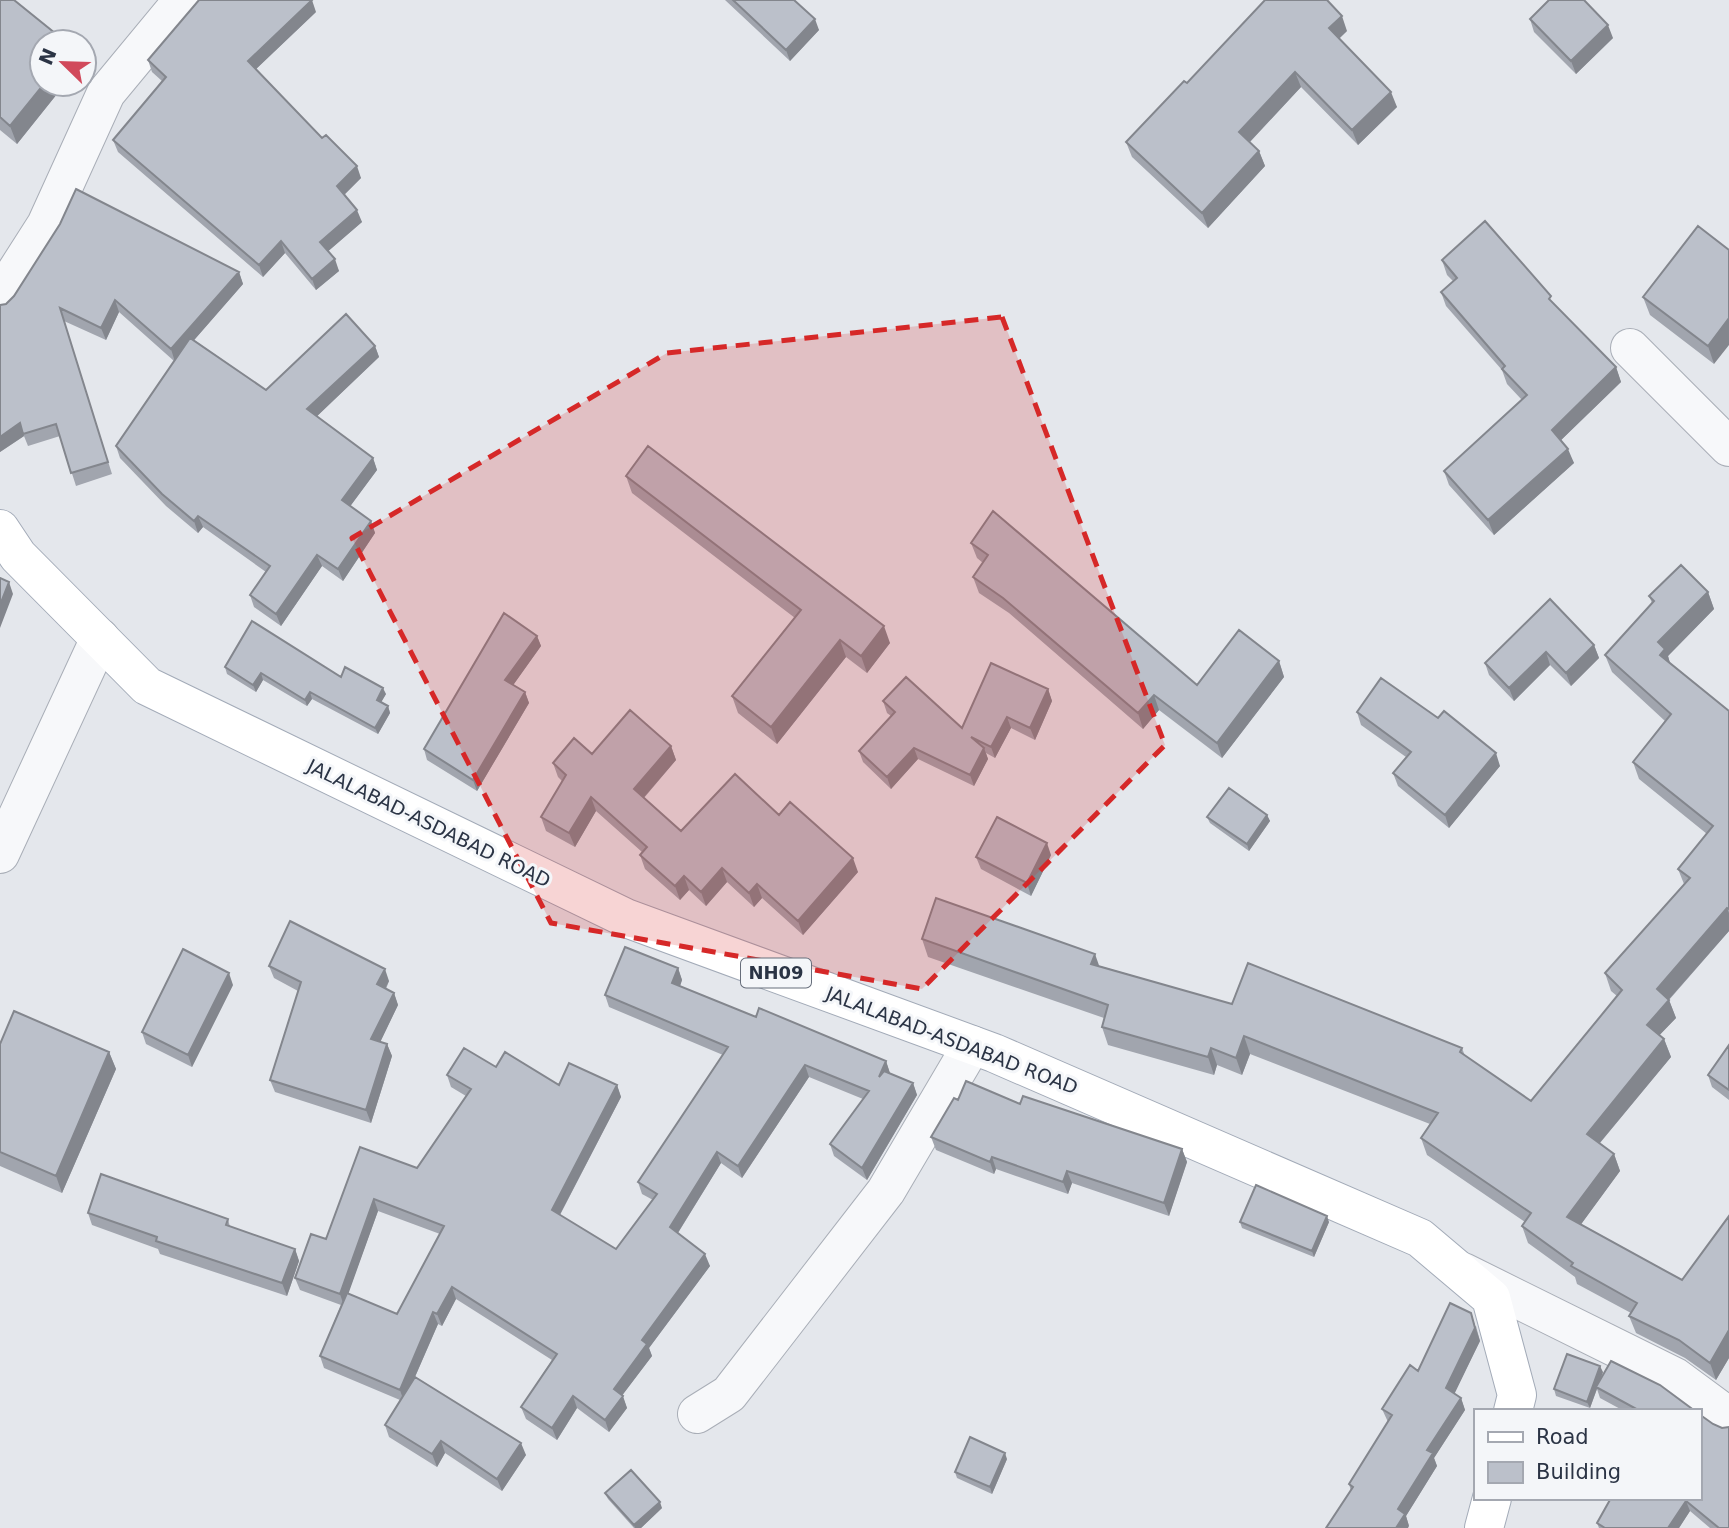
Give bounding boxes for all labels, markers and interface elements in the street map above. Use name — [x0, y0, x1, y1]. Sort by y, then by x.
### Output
north arrow — [28, 28, 98, 98]
text: N — [34, 45, 61, 68]
street label: JALALABAD-ASDABAD ROAD — [303, 754, 554, 892]
road number: NH09 — [741, 958, 811, 988]
street label: JALALABAD-ASDABAD ROAD — [822, 981, 1081, 1098]
legend — [1474, 1409, 1701, 1500]
text: Road — [1536, 1425, 1589, 1449]
text: Building — [1536, 1460, 1621, 1484]

